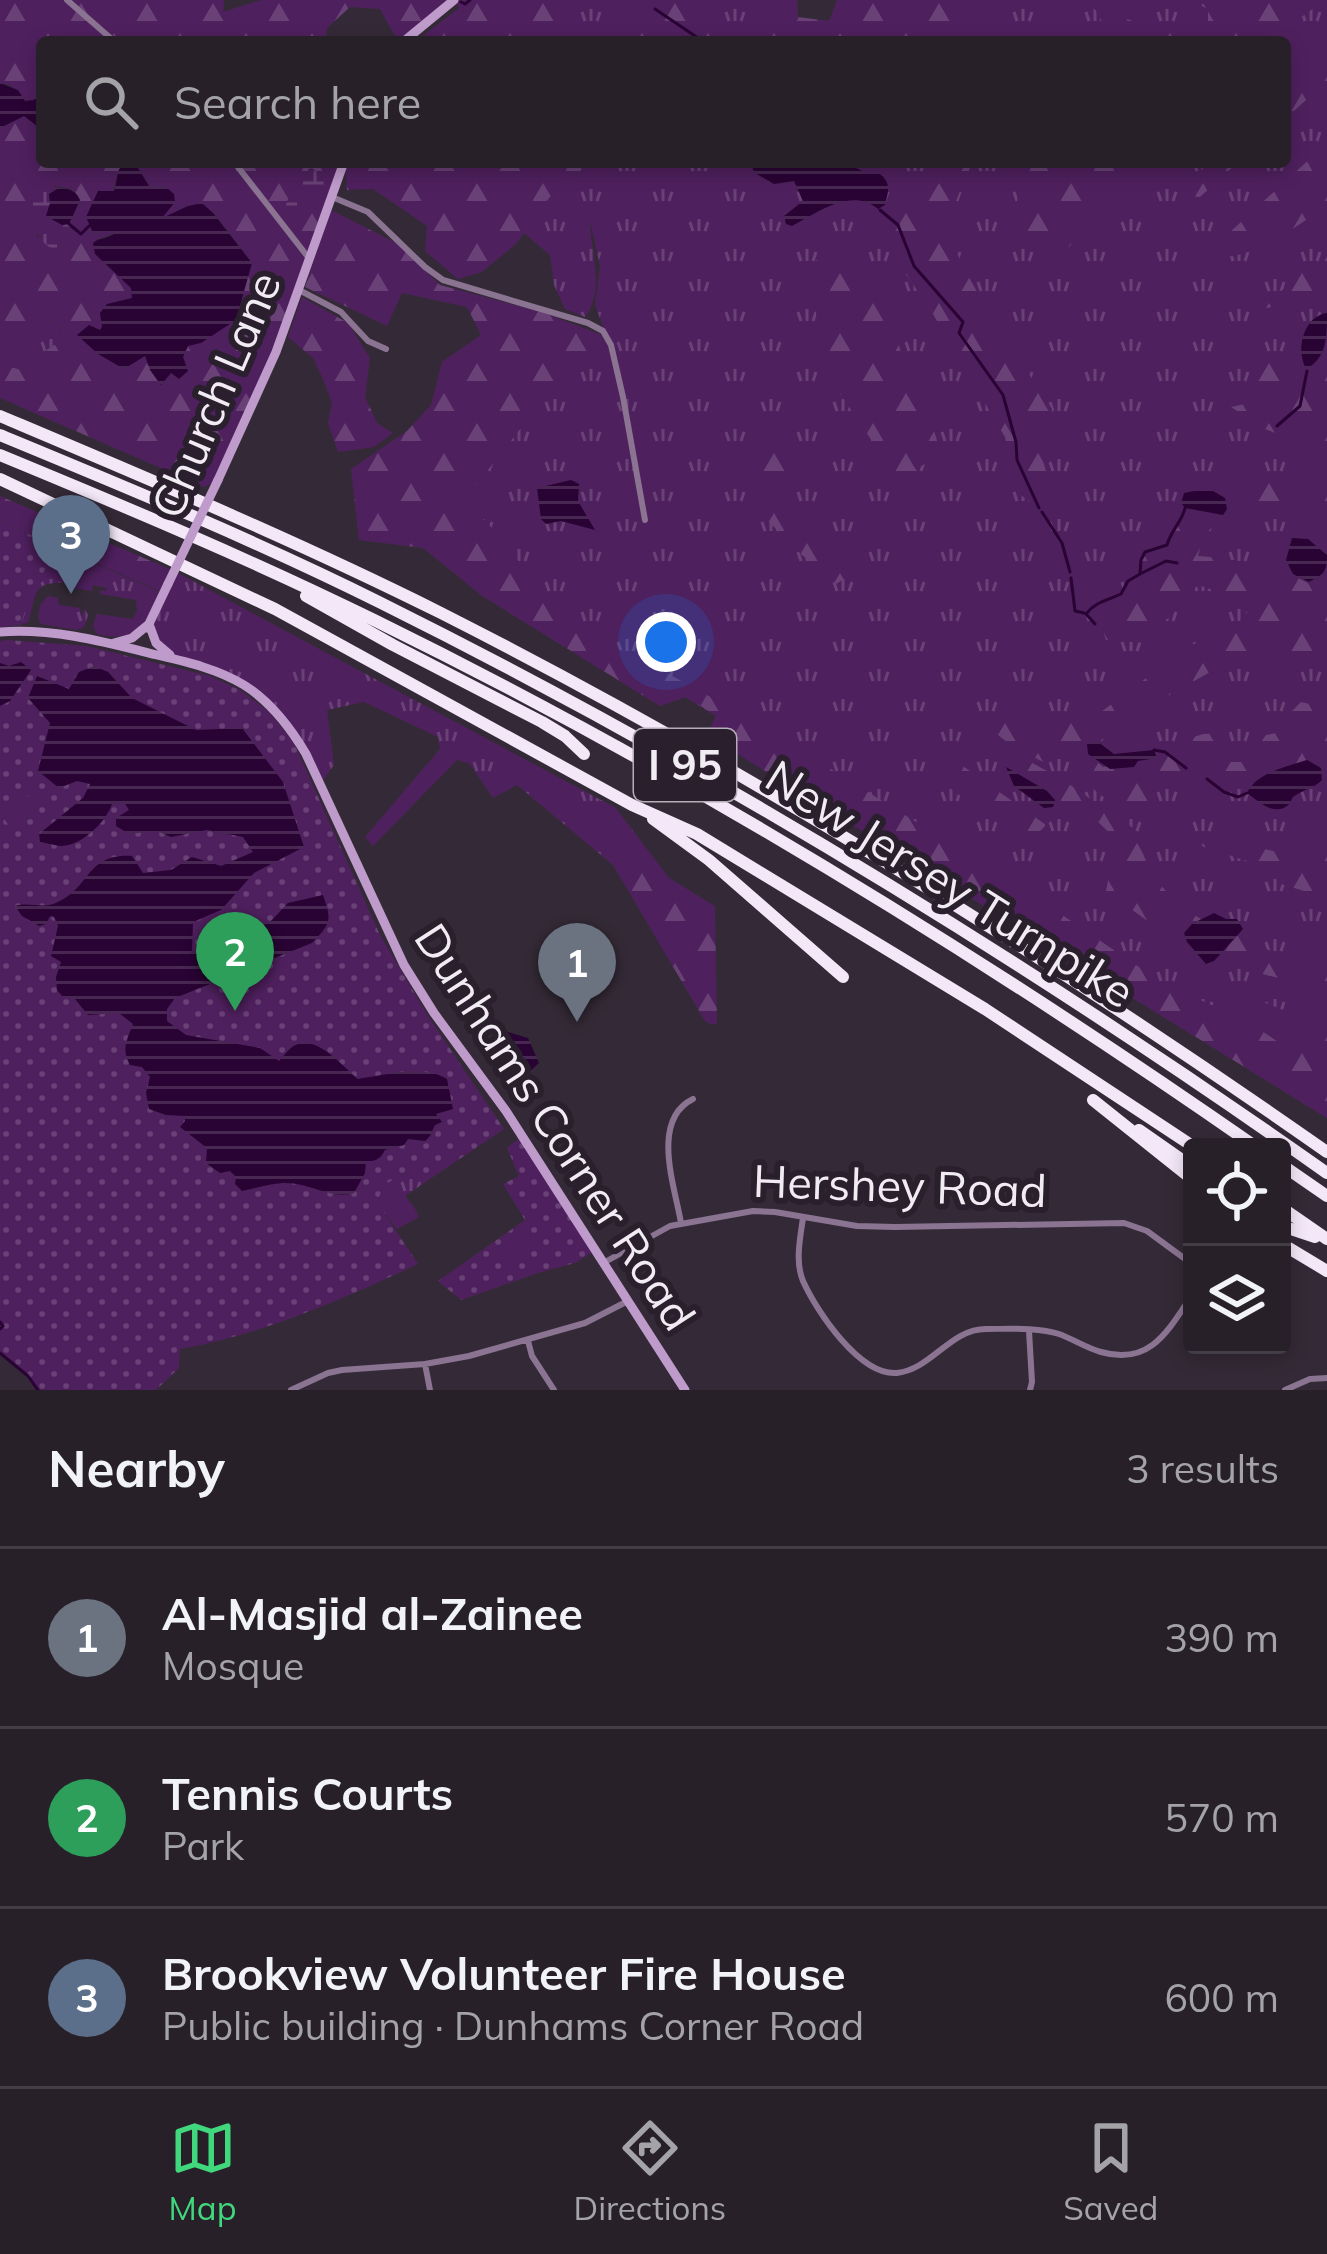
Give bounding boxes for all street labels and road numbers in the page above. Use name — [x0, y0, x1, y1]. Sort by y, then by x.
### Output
street label: Church Lane — [138, 263, 292, 526]
road number: I 95 — [634, 729, 736, 801]
street label: New Jersey Turnpike — [756, 747, 1145, 1019]
street label: Dunhams Corner Road — [403, 913, 708, 1340]
street label: Hershey Road — [752, 1152, 1048, 1218]

